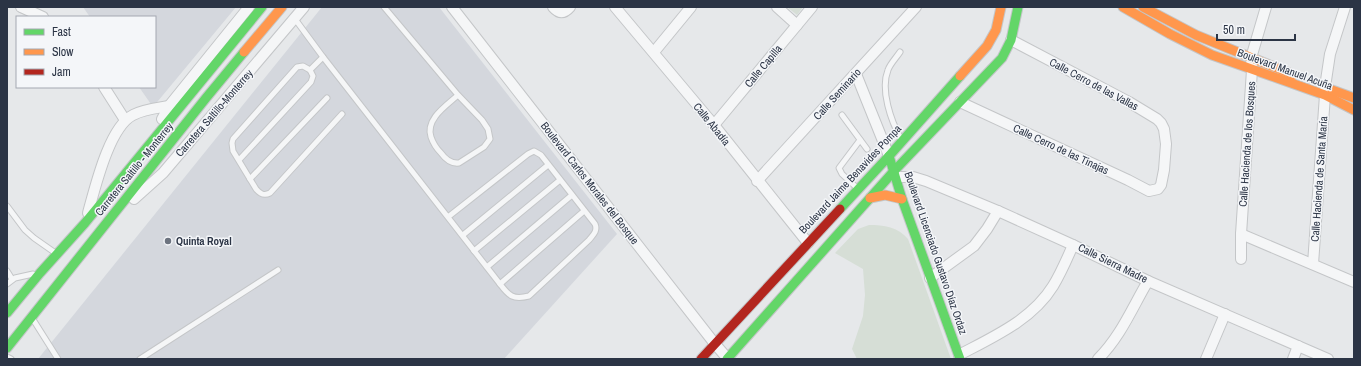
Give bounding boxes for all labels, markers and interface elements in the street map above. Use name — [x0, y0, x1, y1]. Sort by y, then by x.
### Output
legend — [16, 16, 156, 88]
scale bar — [1217, 16, 1295, 42]
text: 50 m — [1223, 22, 1245, 38]
text: Fast — [52, 24, 71, 40]
street label: Calle Capilla — [741, 42, 785, 90]
text: Slow — [52, 44, 74, 60]
street label: Boulevard Manuel Acuña — [1235, 45, 1335, 93]
street label: Calle Cerro de las Vallas — [1047, 55, 1141, 114]
text: Jam — [52, 64, 71, 80]
street label: Calle Seminario — [810, 65, 864, 123]
street label: Carretera Saltillo-Monterrey — [172, 66, 256, 160]
street label: Calle Hacienda de los Bosques — [1236, 80, 1258, 207]
street label: Calle Abadía — [690, 100, 734, 148]
street label: Calle Hacienda de Santa María — [1308, 116, 1330, 242]
street label: Carretera Saltillo - Monterrey — [92, 119, 176, 219]
street label: Boulevard Carlos Morales del Bosque — [538, 119, 642, 247]
street label: Calle Cerro de las Tinajas — [1011, 121, 1111, 178]
street label: Boulevard Jaime Benavides Pompa — [796, 122, 904, 236]
street label: Boulevard Licenciado Gustavo Díaz Ordaz — [901, 170, 971, 337]
place label: Quinta Royal — [176, 234, 232, 248]
marker: Quinta Royal — [163, 236, 173, 246]
street label: Calle Sierra Madre — [1076, 240, 1150, 286]

